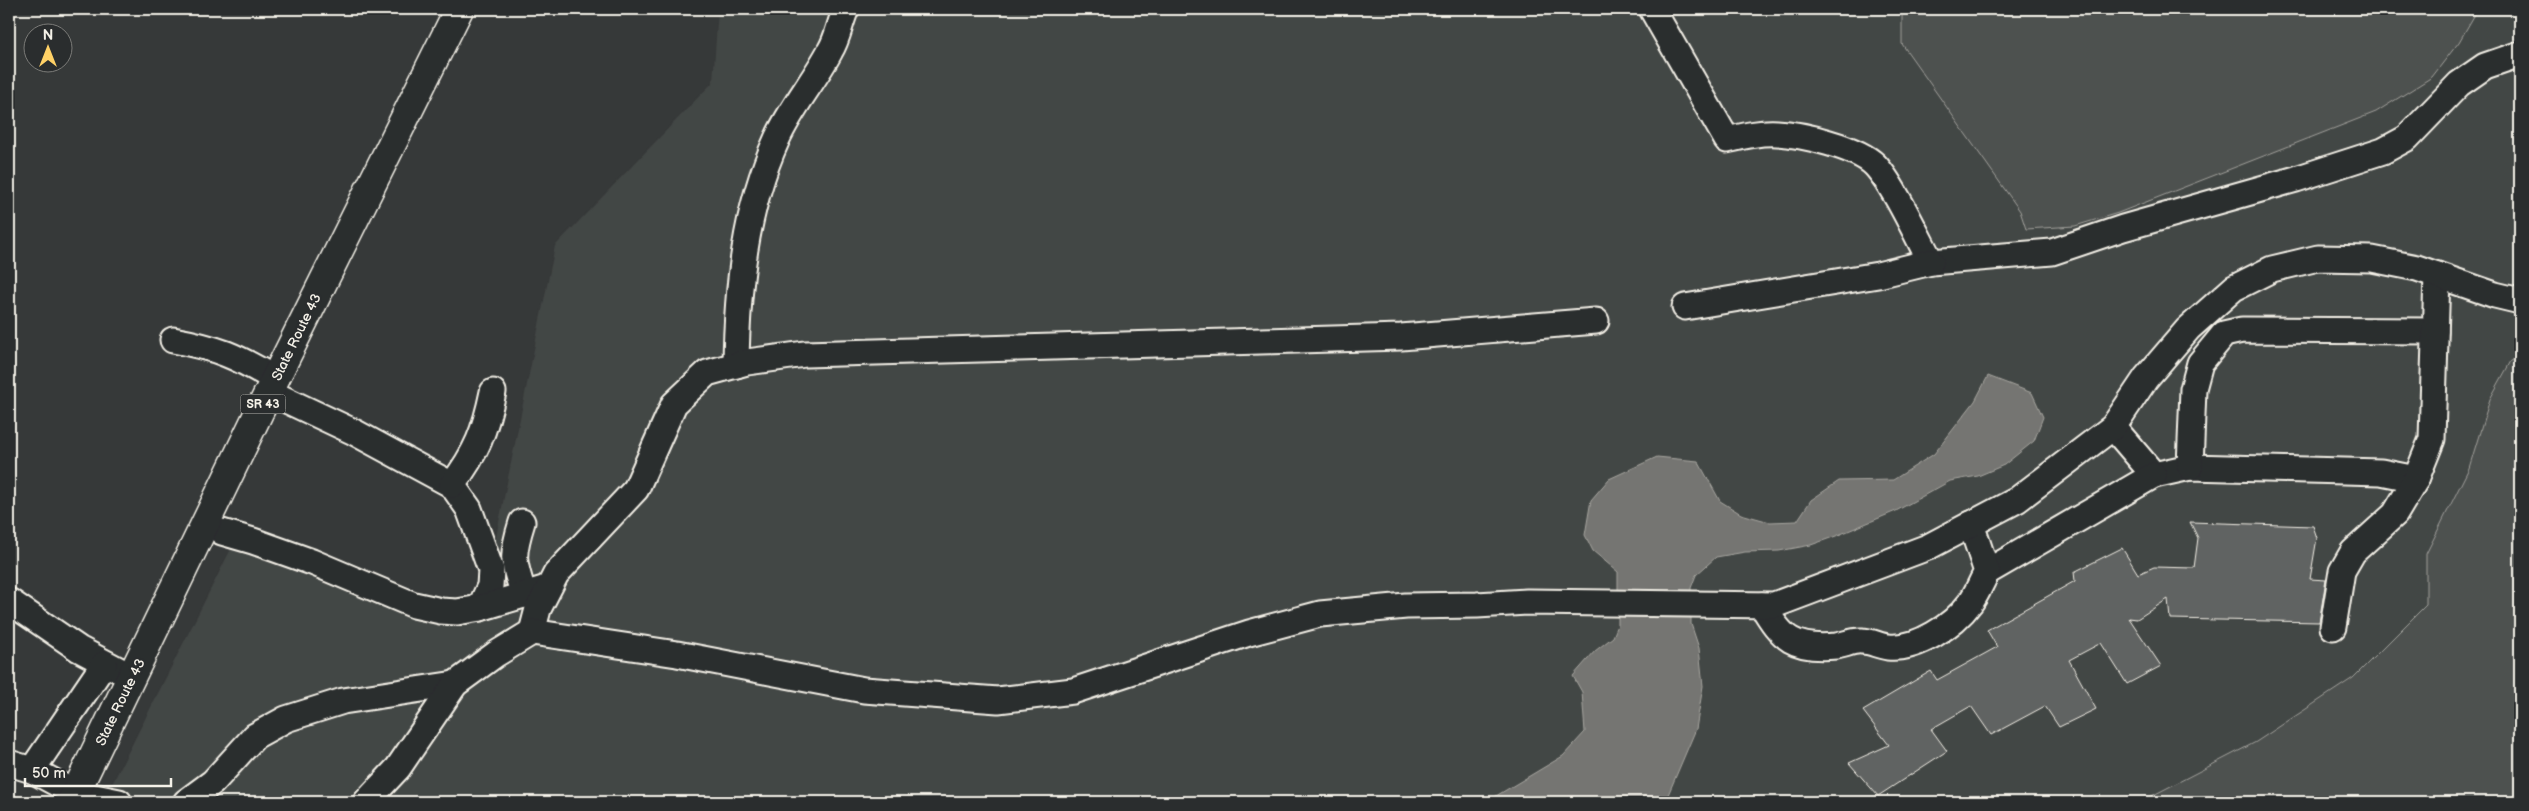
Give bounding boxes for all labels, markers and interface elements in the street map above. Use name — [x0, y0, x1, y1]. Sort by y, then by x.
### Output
north arrow — [22, 22, 72, 72]
text: N — [43, 27, 53, 44]
street label: State Route 43 — [268, 291, 325, 384]
road number: SR 43 — [240, 394, 286, 414]
street label: State Route 43 — [92, 656, 149, 749]
scale bar — [25, 756, 171, 788]
text: 50 m — [32, 764, 66, 783]

